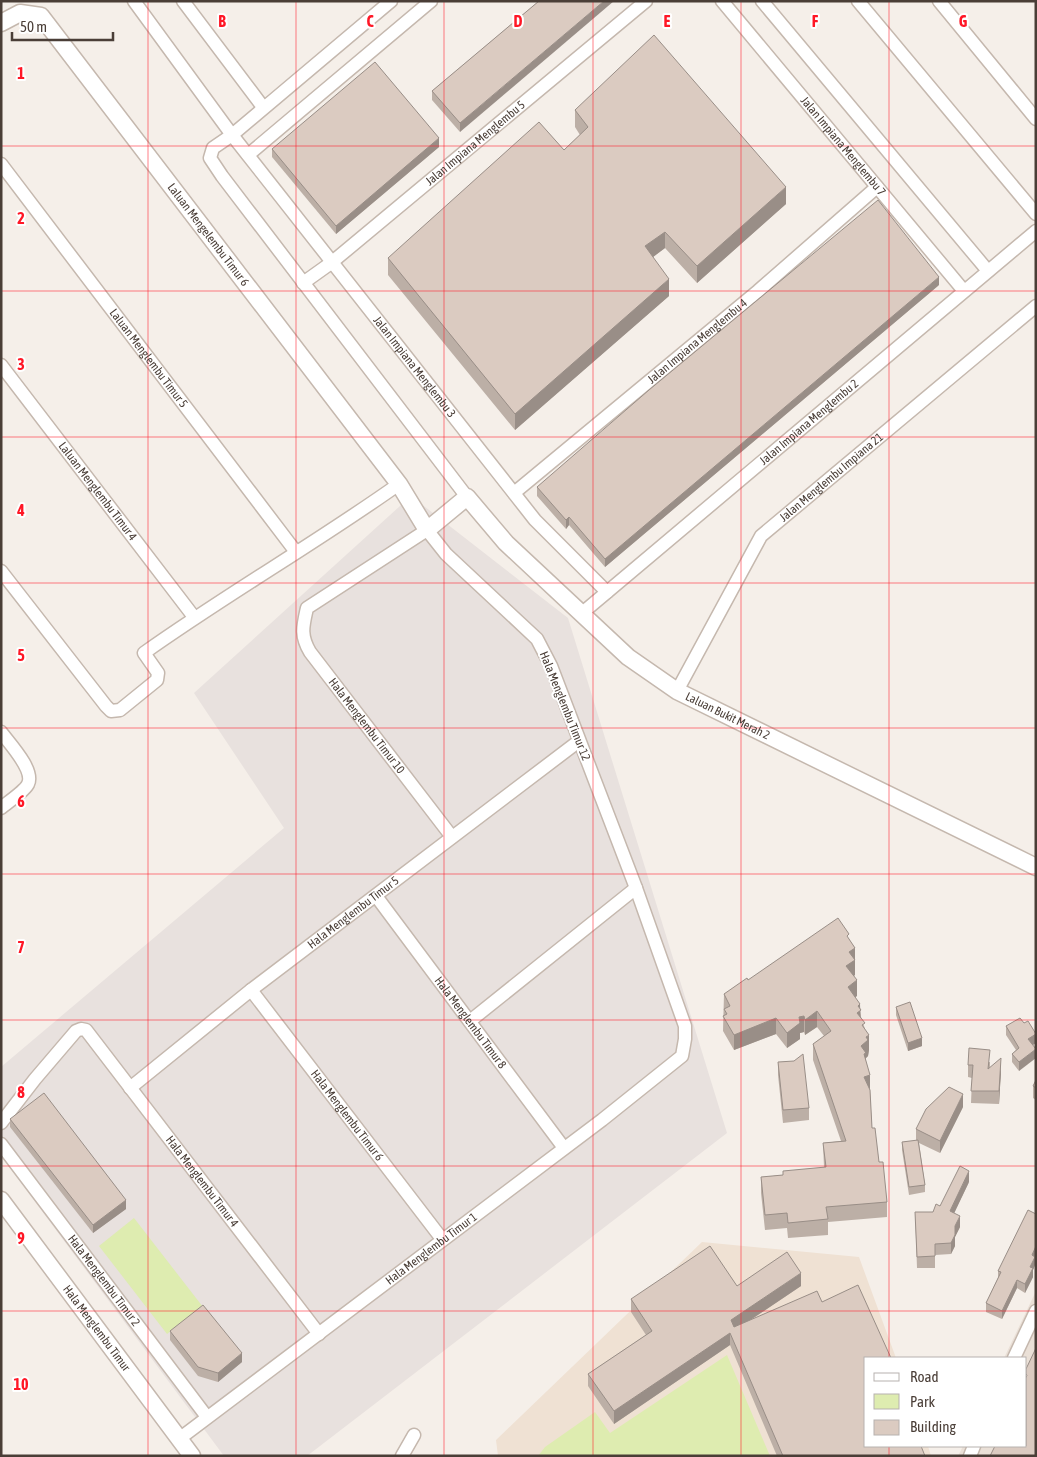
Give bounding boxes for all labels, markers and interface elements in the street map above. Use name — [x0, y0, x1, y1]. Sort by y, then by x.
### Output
scale bar — [12, 10, 114, 42]
text: B — [218, 12, 226, 30]
text: C — [366, 12, 374, 30]
text: D — [514, 12, 523, 30]
text: E — [664, 12, 671, 30]
text: F — [812, 12, 819, 30]
text: G — [959, 12, 968, 30]
text: 50 m — [20, 18, 47, 35]
text: 1 — [17, 64, 25, 82]
street label: Jalan Impiana Menglembu 7 — [798, 94, 889, 199]
street label: Jalan Impiana Menglembu 5 — [423, 98, 528, 188]
street label: Laluan Mengelembu Timur 6 — [165, 181, 252, 289]
text: 2 — [17, 209, 25, 227]
street label: Jalan Impiana Menglembu 4 — [645, 296, 750, 386]
street label: Laluan Menglembu Timur 5 — [107, 306, 191, 410]
street label: Jalan Impiana Menglembu 3 — [370, 313, 459, 420]
text: 3 — [17, 355, 25, 373]
street label: Jalan Impiana Menglembu 2 — [757, 376, 861, 468]
street label: Jalan Menglembu Impiana 21 — [777, 430, 886, 524]
street label: Laluan Menglembu Timur 4 — [56, 439, 140, 543]
text: 4 — [16, 501, 25, 519]
text: 5 — [17, 646, 25, 664]
street label: Hala Menglembu Timur 12 — [537, 649, 593, 763]
street label: Hala Menglembu Timur 10 — [326, 675, 408, 777]
street label: Laluan Bukit Merah 2 — [683, 689, 772, 742]
text: 6 — [17, 792, 25, 810]
street label: Hala Menglembu Timur 5 — [305, 873, 402, 952]
text: 7 — [17, 938, 25, 956]
street label: Hala Menglembu Timur 8 — [432, 974, 509, 1072]
street label: Hala Menglembu Timur 6 — [308, 1067, 387, 1164]
text: 8 — [17, 1083, 25, 1101]
street label: Hala Menglembu Timur 4 — [163, 1133, 242, 1230]
street label: Hala Menglembu Timur 1 — [383, 1210, 480, 1288]
text: 9 — [17, 1229, 25, 1247]
street label: Hala Menglembu Timur 2 — [65, 1231, 143, 1329]
street label: Hala Menglembu Timur — [61, 1282, 133, 1374]
legend — [864, 1357, 1027, 1447]
text: Road — [910, 1368, 939, 1385]
text: 10 — [13, 1375, 29, 1393]
text: Park — [910, 1393, 935, 1410]
text: Building — [910, 1418, 956, 1435]

